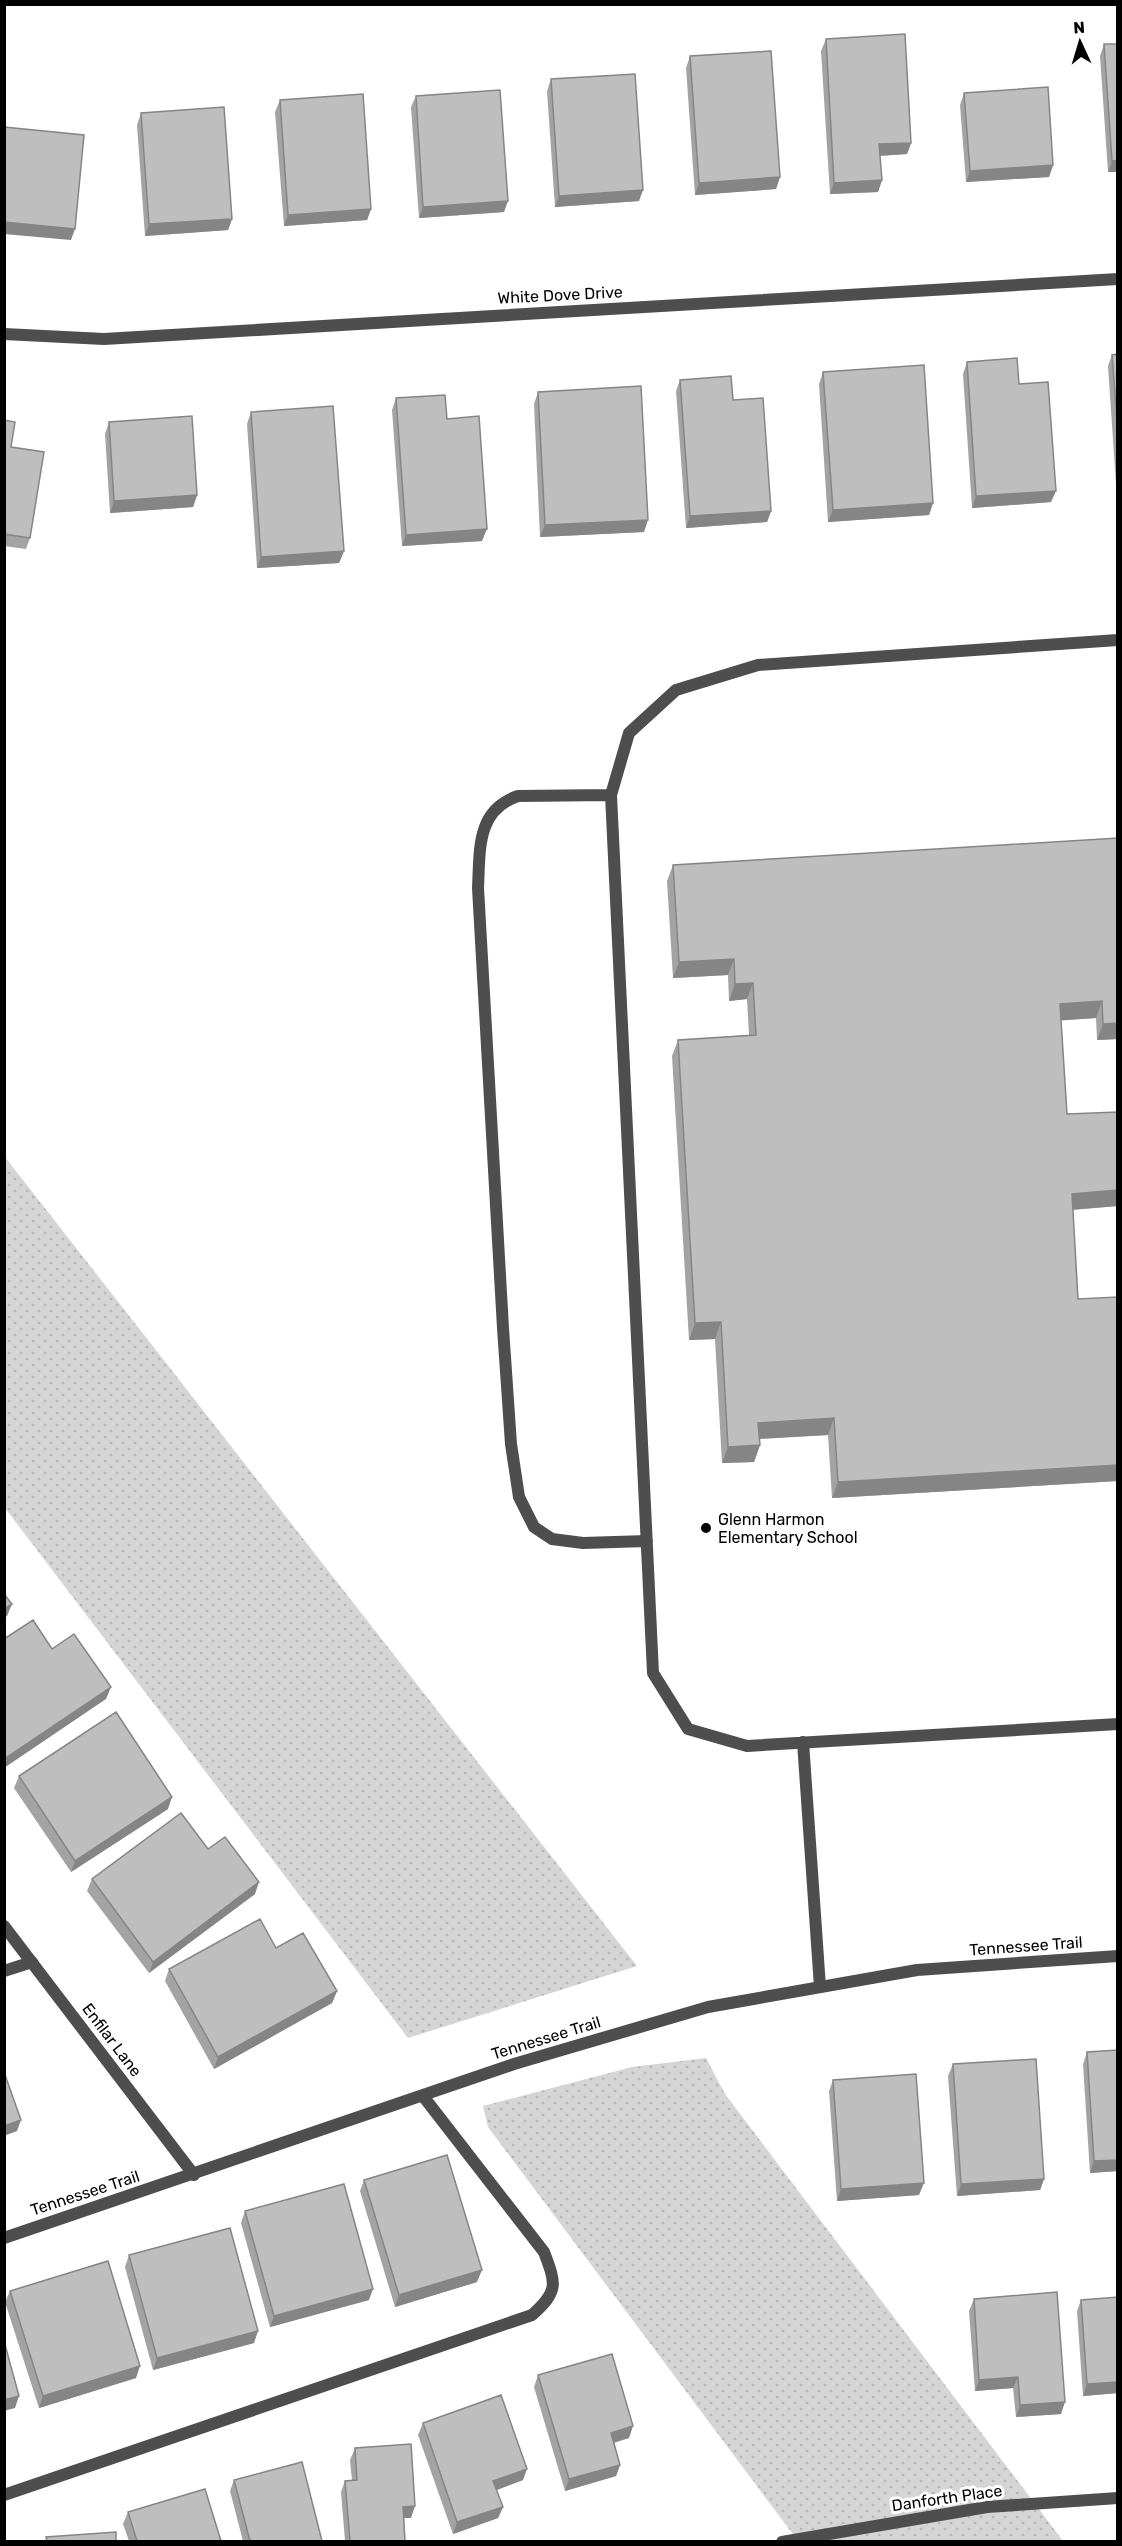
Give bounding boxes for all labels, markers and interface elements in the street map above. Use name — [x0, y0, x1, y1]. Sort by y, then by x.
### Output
north arrow — [1050, 12, 1110, 72]
text: N — [1073, 18, 1085, 37]
street label: White Dove Drive — [497, 282, 623, 308]
place label: Glenn Harmon Elementary School — [718, 1510, 858, 1547]
marker: Glenn Harmon Elementary School — [699, 1521, 713, 1535]
street label: Tennessee Trail — [969, 1933, 1083, 1959]
street label: Enfilar Lane — [78, 2000, 146, 2080]
street label: Tennessee Trail — [489, 2012, 603, 2064]
street label: Tennessee Trail — [28, 2166, 142, 2220]
street label: Danforth Place — [891, 2481, 1004, 2515]

